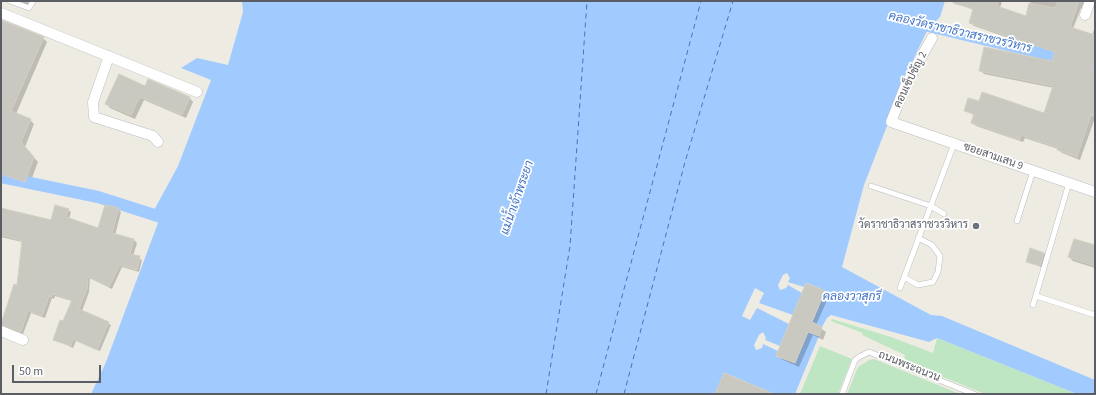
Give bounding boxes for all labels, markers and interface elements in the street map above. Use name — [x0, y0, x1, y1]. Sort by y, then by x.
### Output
water label: คลองวัดราชาธิวาสราชวรวิหาร — [887, 10, 1033, 56]
street label: คอนเซ็ปชัญ 2 — [892, 50, 930, 110]
street label: ซอยสามเสน 9 — [961, 141, 1025, 173]
water label: แม่น้ำเจ้าพระยา — [499, 159, 537, 237]
place label: วัดราชาธิวาสราชวรวิหาร — [858, 219, 968, 233]
marker: วัดราชาธิวาสราชวรวิหาร — [971, 221, 981, 231]
water label: คลองวาสุกรี — [823, 290, 881, 304]
street label: ถนนพระฉนวน — [876, 349, 942, 385]
scale bar — [14, 357, 103, 383]
text: 50 m — [19, 363, 43, 380]

